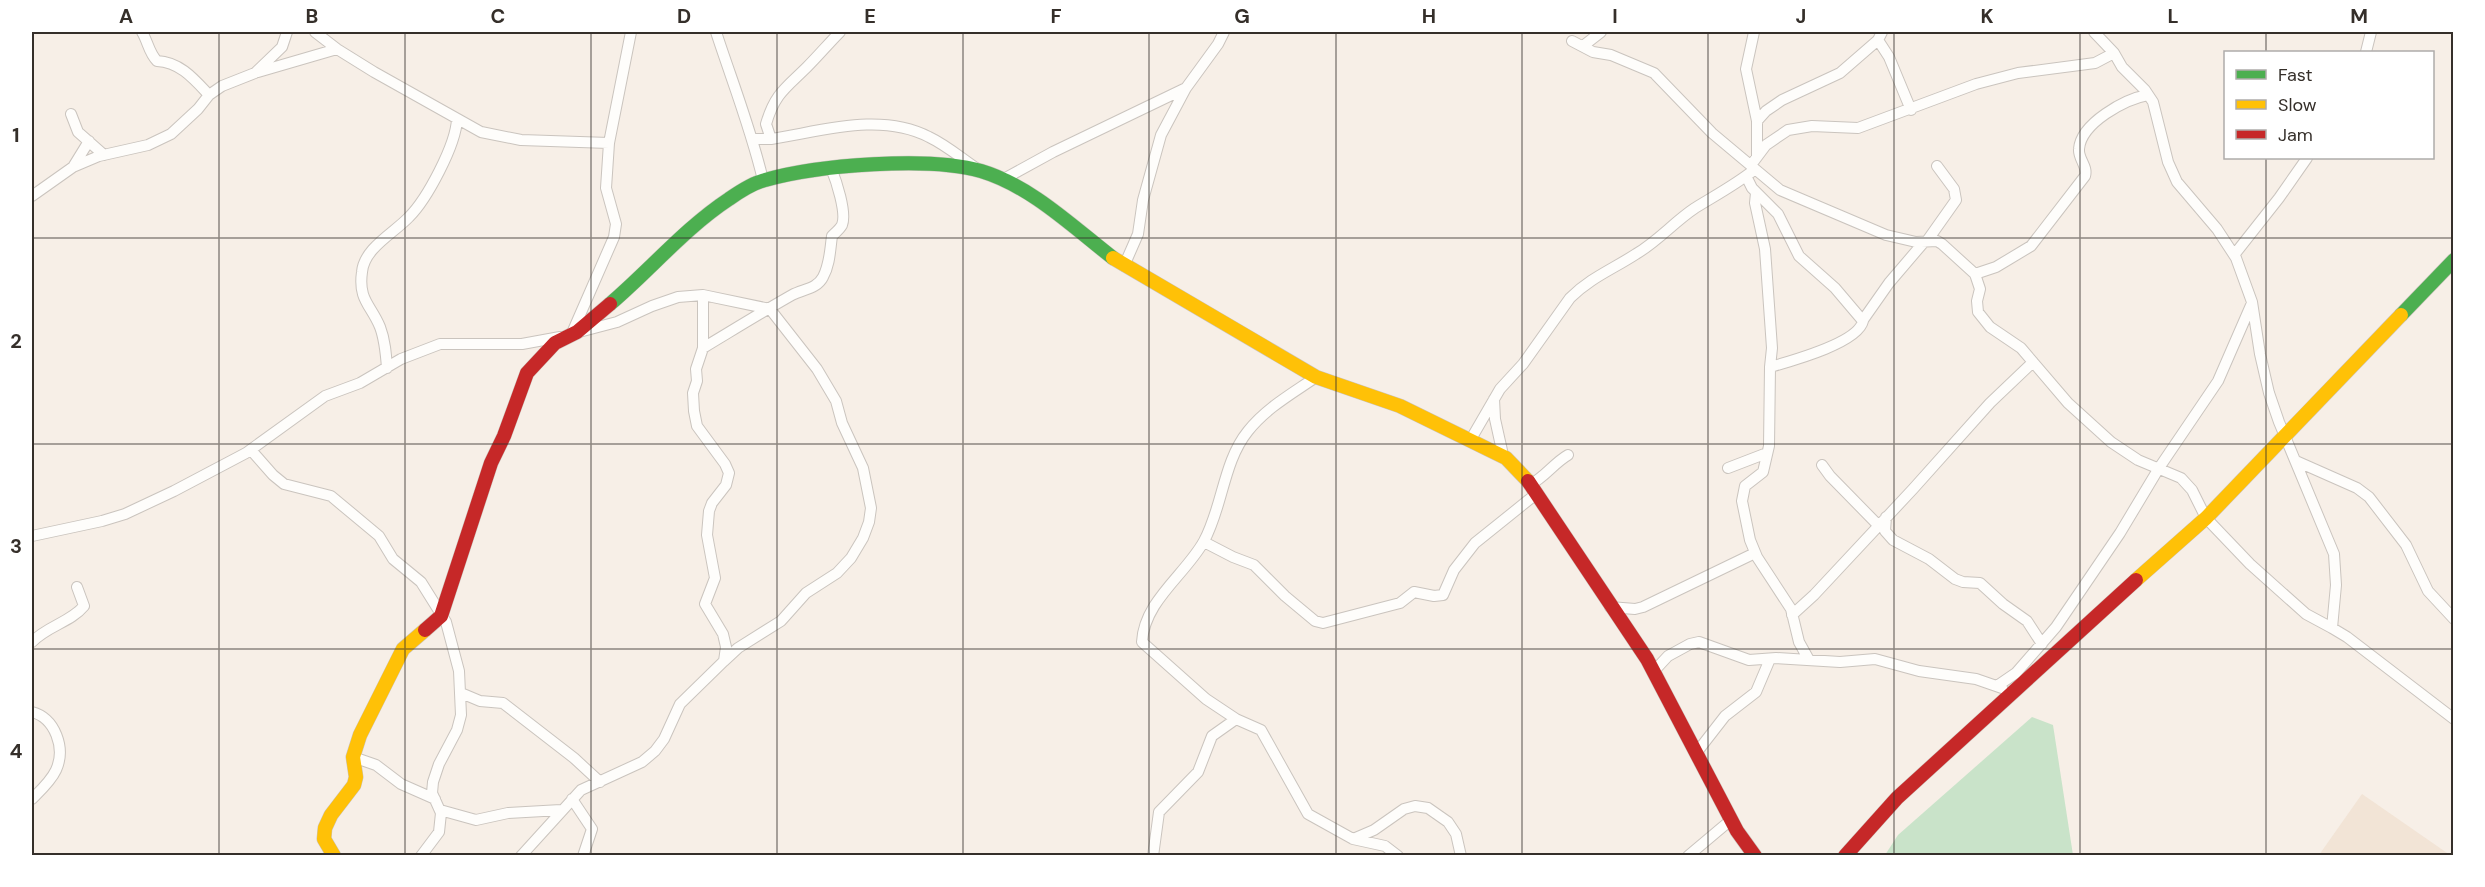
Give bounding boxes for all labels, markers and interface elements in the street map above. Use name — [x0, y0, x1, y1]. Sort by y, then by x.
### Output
text: A — [119, 3, 133, 29]
text: B — [306, 3, 318, 29]
text: C — [491, 3, 505, 29]
text: D — [677, 3, 691, 29]
text: E — [864, 3, 876, 29]
text: F — [1050, 3, 1062, 29]
text: G — [1234, 3, 1250, 29]
text: H — [1422, 3, 1436, 29]
text: I — [1612, 3, 1618, 29]
text: J — [1796, 3, 1806, 29]
text: K — [1980, 3, 1994, 29]
text: L — [2167, 3, 2179, 29]
text: M — [2350, 3, 2368, 29]
legend — [2224, 51, 2434, 159]
text: Fast — [2278, 63, 2313, 87]
text: Slow — [2278, 93, 2317, 117]
text: 1 — [12, 122, 20, 148]
text: Jam — [2278, 123, 2313, 147]
text: 2 — [10, 328, 22, 354]
text: 3 — [10, 533, 22, 559]
text: 4 — [10, 738, 23, 764]

